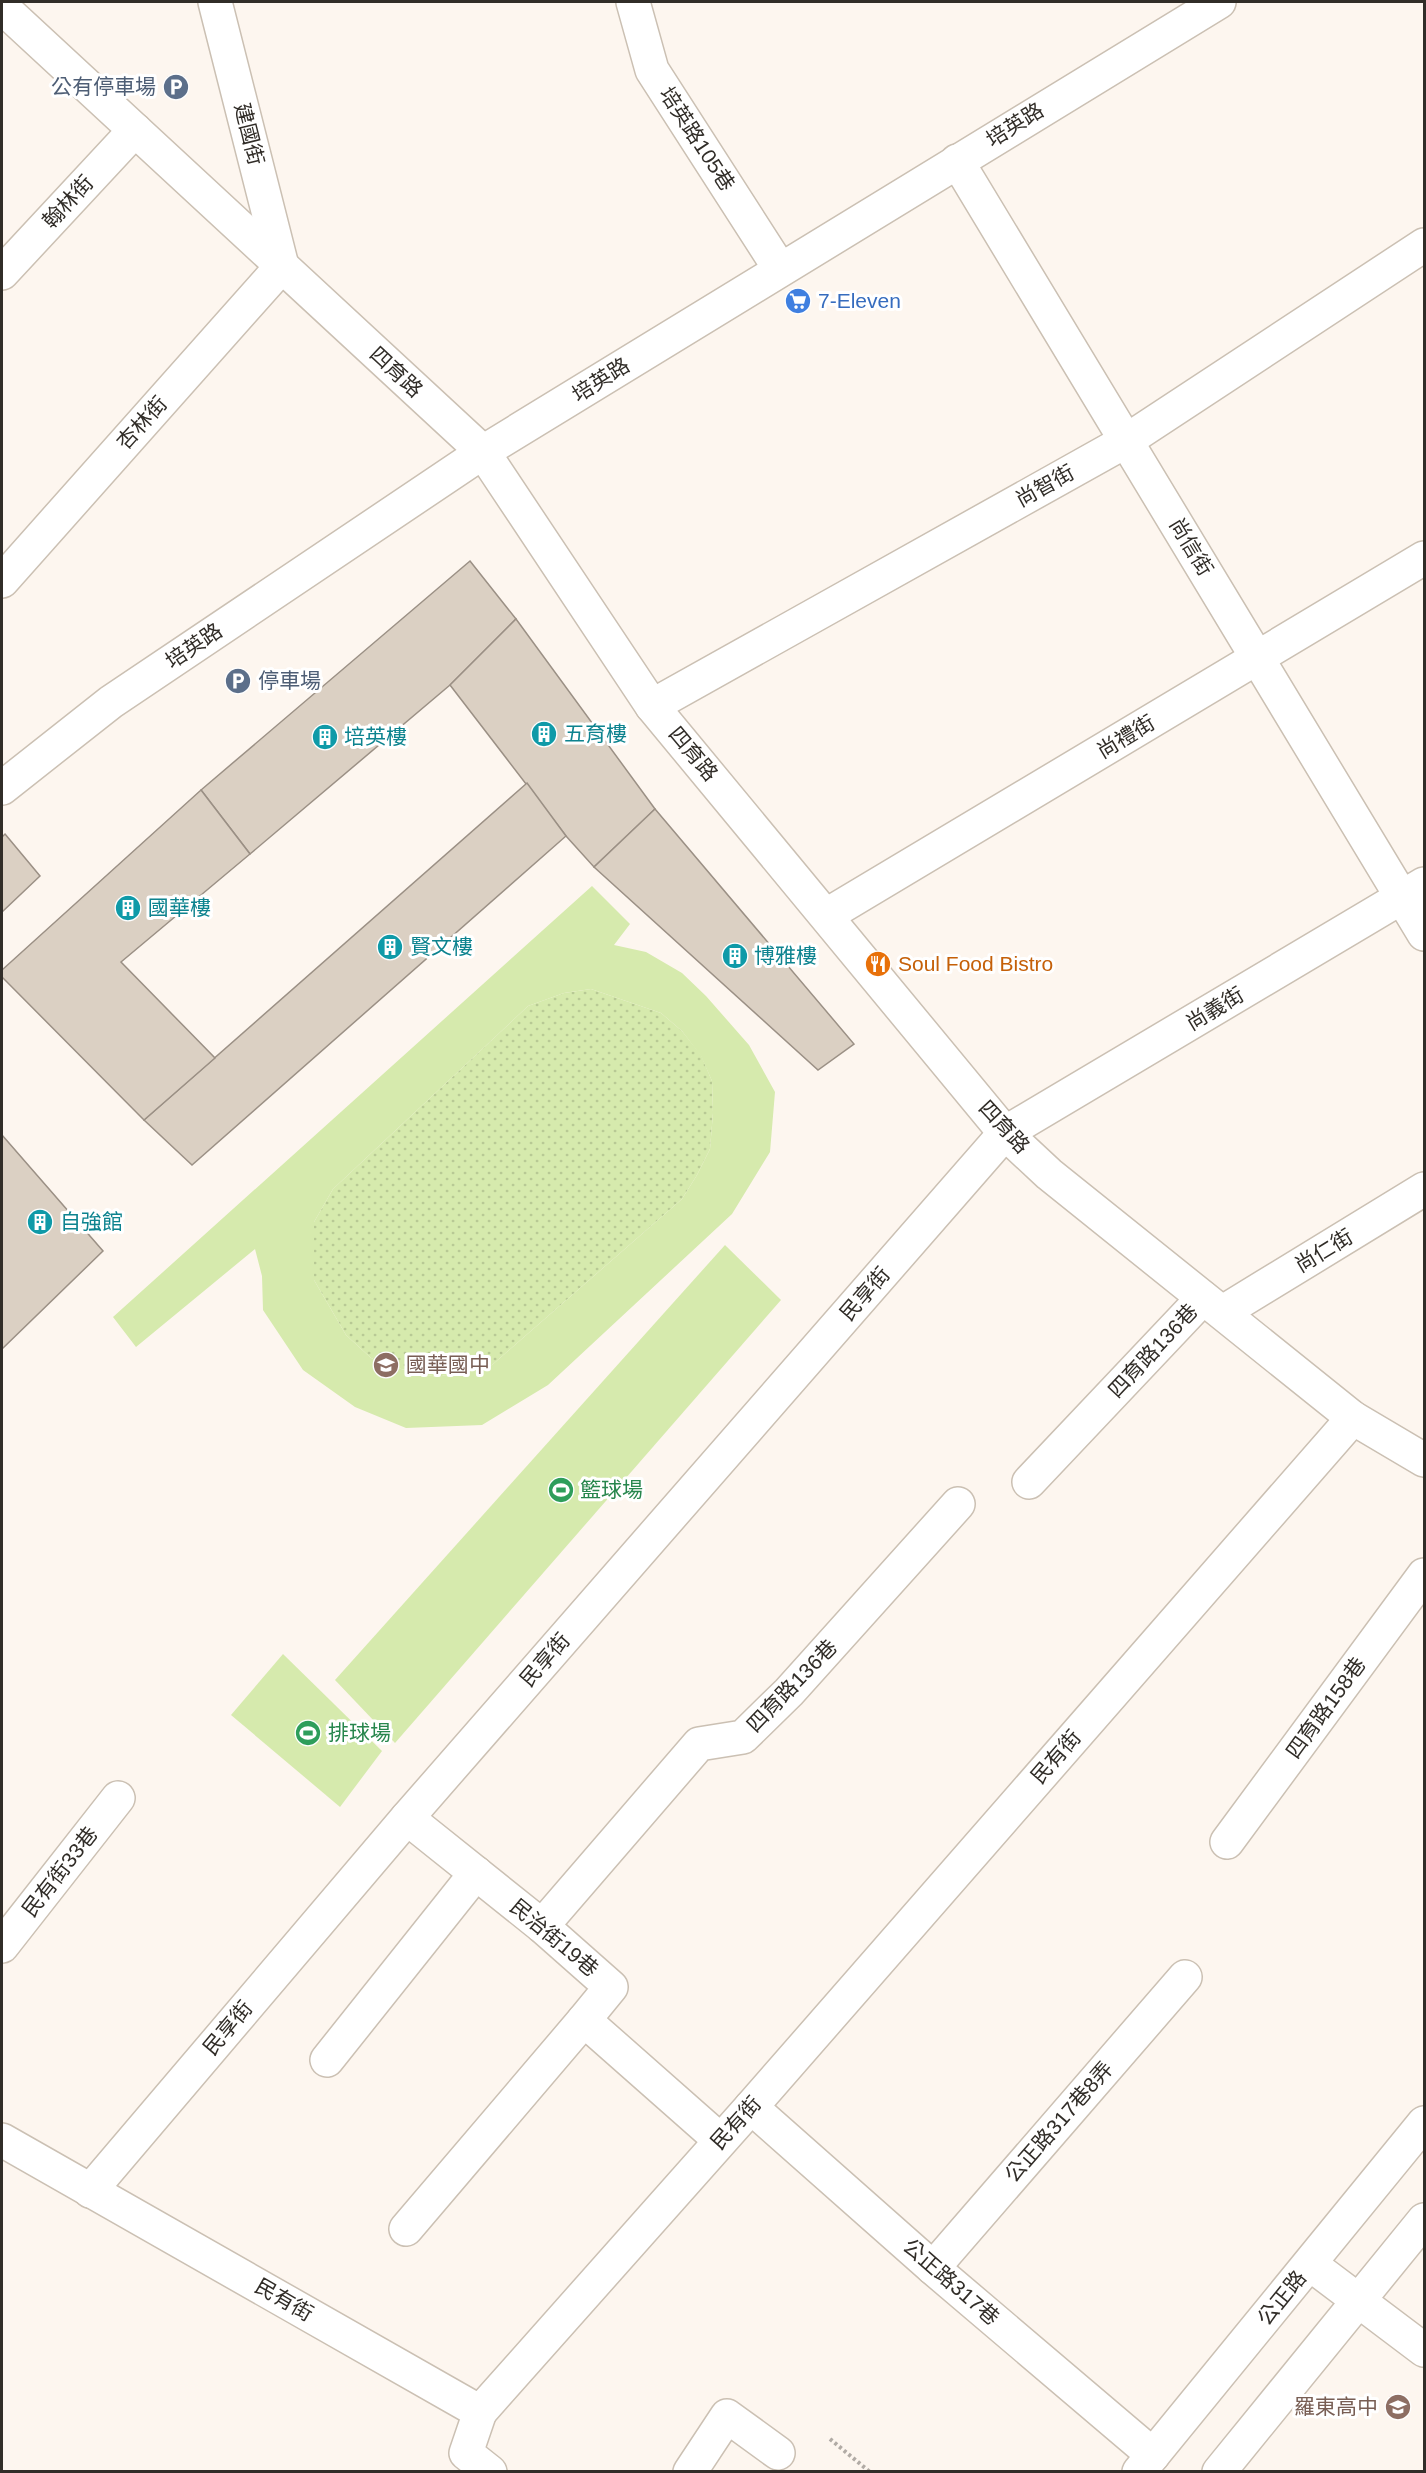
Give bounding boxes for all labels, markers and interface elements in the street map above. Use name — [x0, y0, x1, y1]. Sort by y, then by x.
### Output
parking icon: 公有停車場 — [161, 72, 191, 102]
place label: 公有停車場 — [51, 75, 156, 98]
street label: 培英路105巷 — [655, 83, 739, 195]
street label: 培英路 — [982, 98, 1048, 151]
street label: 建國街 — [231, 101, 268, 167]
street label: 翰林街 — [38, 171, 98, 233]
supermarket icon: 7-Eleven — [783, 286, 813, 316]
place label: 7-Eleven — [818, 289, 901, 312]
street label: 四育路 — [365, 342, 427, 402]
street label: 培英路 — [568, 353, 634, 406]
street label: 杏林街 — [112, 392, 171, 454]
street label: 尚智街 — [1012, 460, 1078, 511]
street label: 尚信街 — [1165, 514, 1218, 580]
street label: 培英路 — [161, 618, 226, 673]
parking icon: 停車場 — [223, 666, 253, 696]
place label: 停車場 — [258, 669, 321, 692]
street label: 尚禮街 — [1093, 710, 1159, 763]
building icon: 五育樓 — [529, 719, 559, 749]
building icon: 培英樓 — [310, 722, 340, 752]
place label: 五育樓 — [564, 722, 627, 745]
street label: 四育路 — [664, 722, 722, 785]
place label: 培英樓 — [344, 725, 407, 748]
building icon: 國華樓 — [113, 893, 143, 923]
place label: 國華樓 — [148, 896, 211, 919]
building icon: 賢文樓 — [375, 932, 405, 962]
place label: 賢文樓 — [410, 935, 473, 958]
building icon: 博雅樓 — [720, 941, 750, 971]
place label: 博雅樓 — [754, 944, 817, 967]
restaurant icon: Soul Food Bistro — [863, 949, 893, 979]
place label: Soul Food Bistro — [898, 952, 1053, 975]
street label: 尚義街 — [1182, 982, 1248, 1035]
street label: 四育路 — [974, 1096, 1034, 1158]
building icon: 自強館 — [25, 1207, 55, 1237]
place label: 自強館 — [60, 1210, 123, 1233]
street label: 尚仁街 — [1291, 1224, 1357, 1277]
street label: 民享街 — [835, 1262, 894, 1325]
street label: 四育路136巷 — [1104, 1299, 1202, 1402]
school or university icon: 國華國中 — [371, 1350, 401, 1380]
place label: 國華國中 — [406, 1353, 490, 1376]
sports icon: 籃球場 — [546, 1475, 576, 1505]
place label: 籃球場 — [580, 1478, 643, 1501]
street label: 民享街 — [515, 1628, 574, 1691]
street label: 四育路136巷 — [742, 1635, 841, 1736]
street label: 四育路158巷 — [1281, 1653, 1370, 1763]
sports icon: 排球場 — [293, 1718, 323, 1748]
place label: 排球場 — [328, 1721, 391, 1744]
street label: 民有街 — [1026, 1725, 1085, 1788]
street label: 民有街33巷 — [17, 1822, 102, 1921]
street label: 民治街19巷 — [506, 1894, 603, 1981]
street label: 民享街 — [199, 1996, 257, 2059]
street label: 公正路317巷8弄 — [1000, 2057, 1117, 2186]
street label: 民有街 — [706, 2092, 765, 2154]
street label: 公正路317巷 — [899, 2234, 1004, 2329]
street label: 公正路 — [1253, 2266, 1310, 2329]
street label: 民有街 — [251, 2274, 317, 2325]
school or university icon: 羅東高中 — [1383, 2392, 1413, 2422]
place label: 羅東高中 — [1294, 2395, 1378, 2418]

